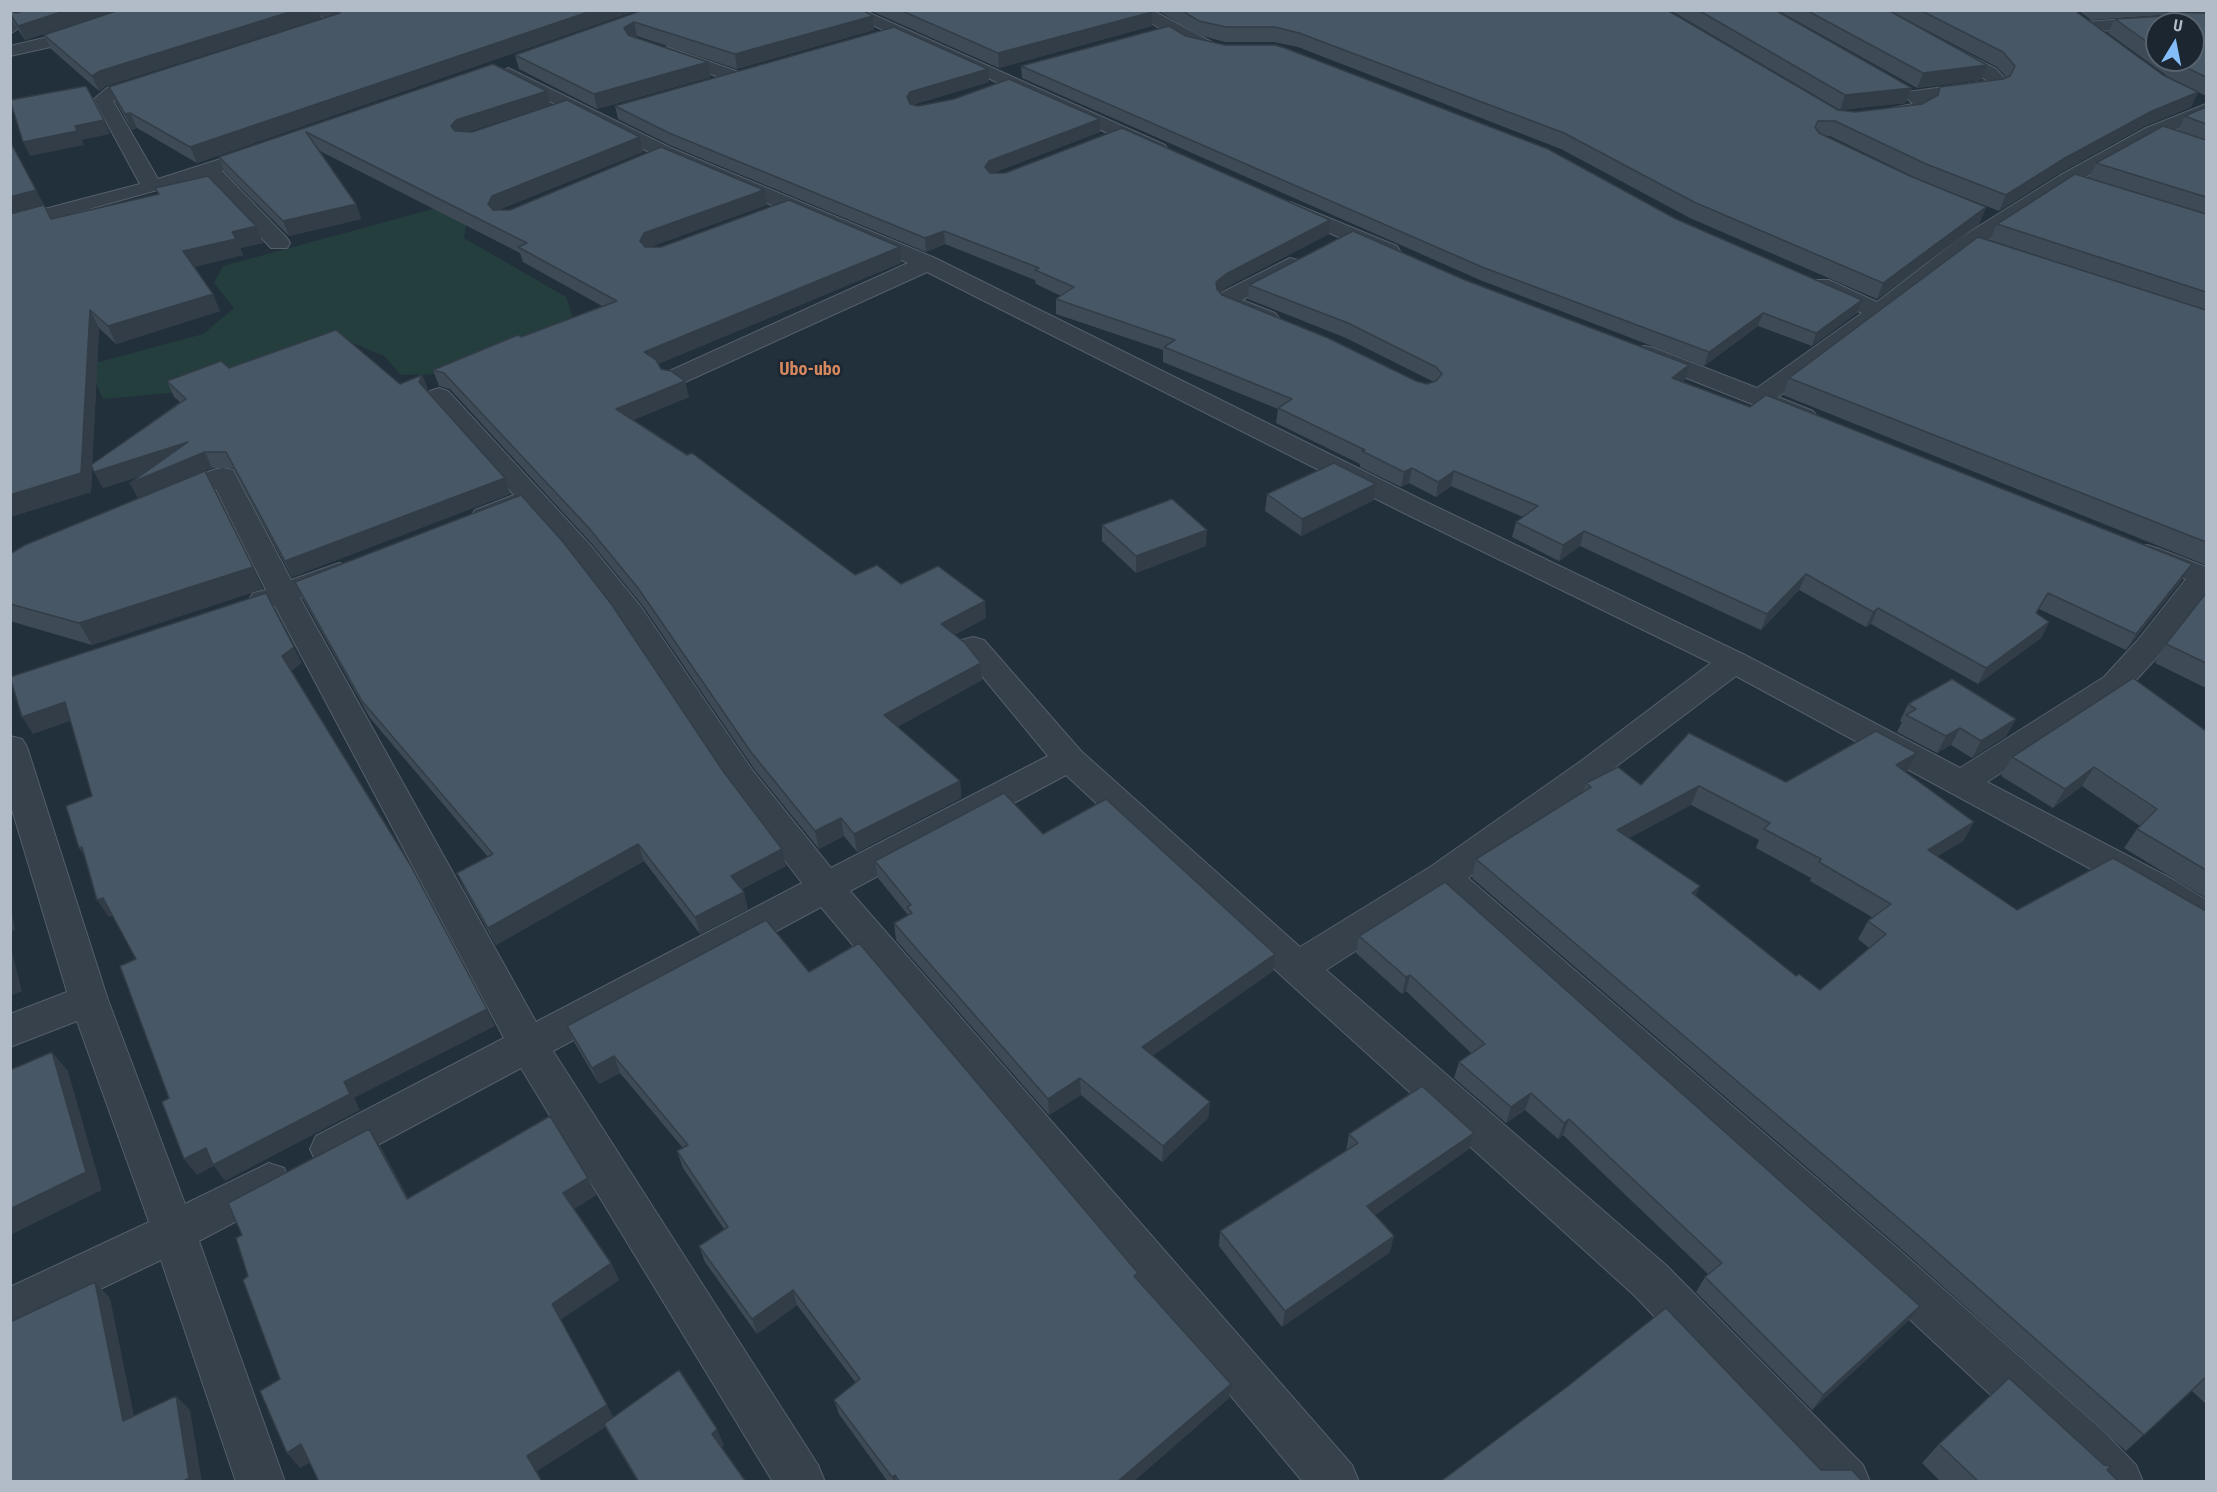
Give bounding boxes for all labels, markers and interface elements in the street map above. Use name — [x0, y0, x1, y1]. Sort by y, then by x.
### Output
north arrow — [2145, 12, 2205, 72]
text: U — [2172, 16, 2184, 36]
district label: Ubo-ubo — [779, 359, 841, 381]

